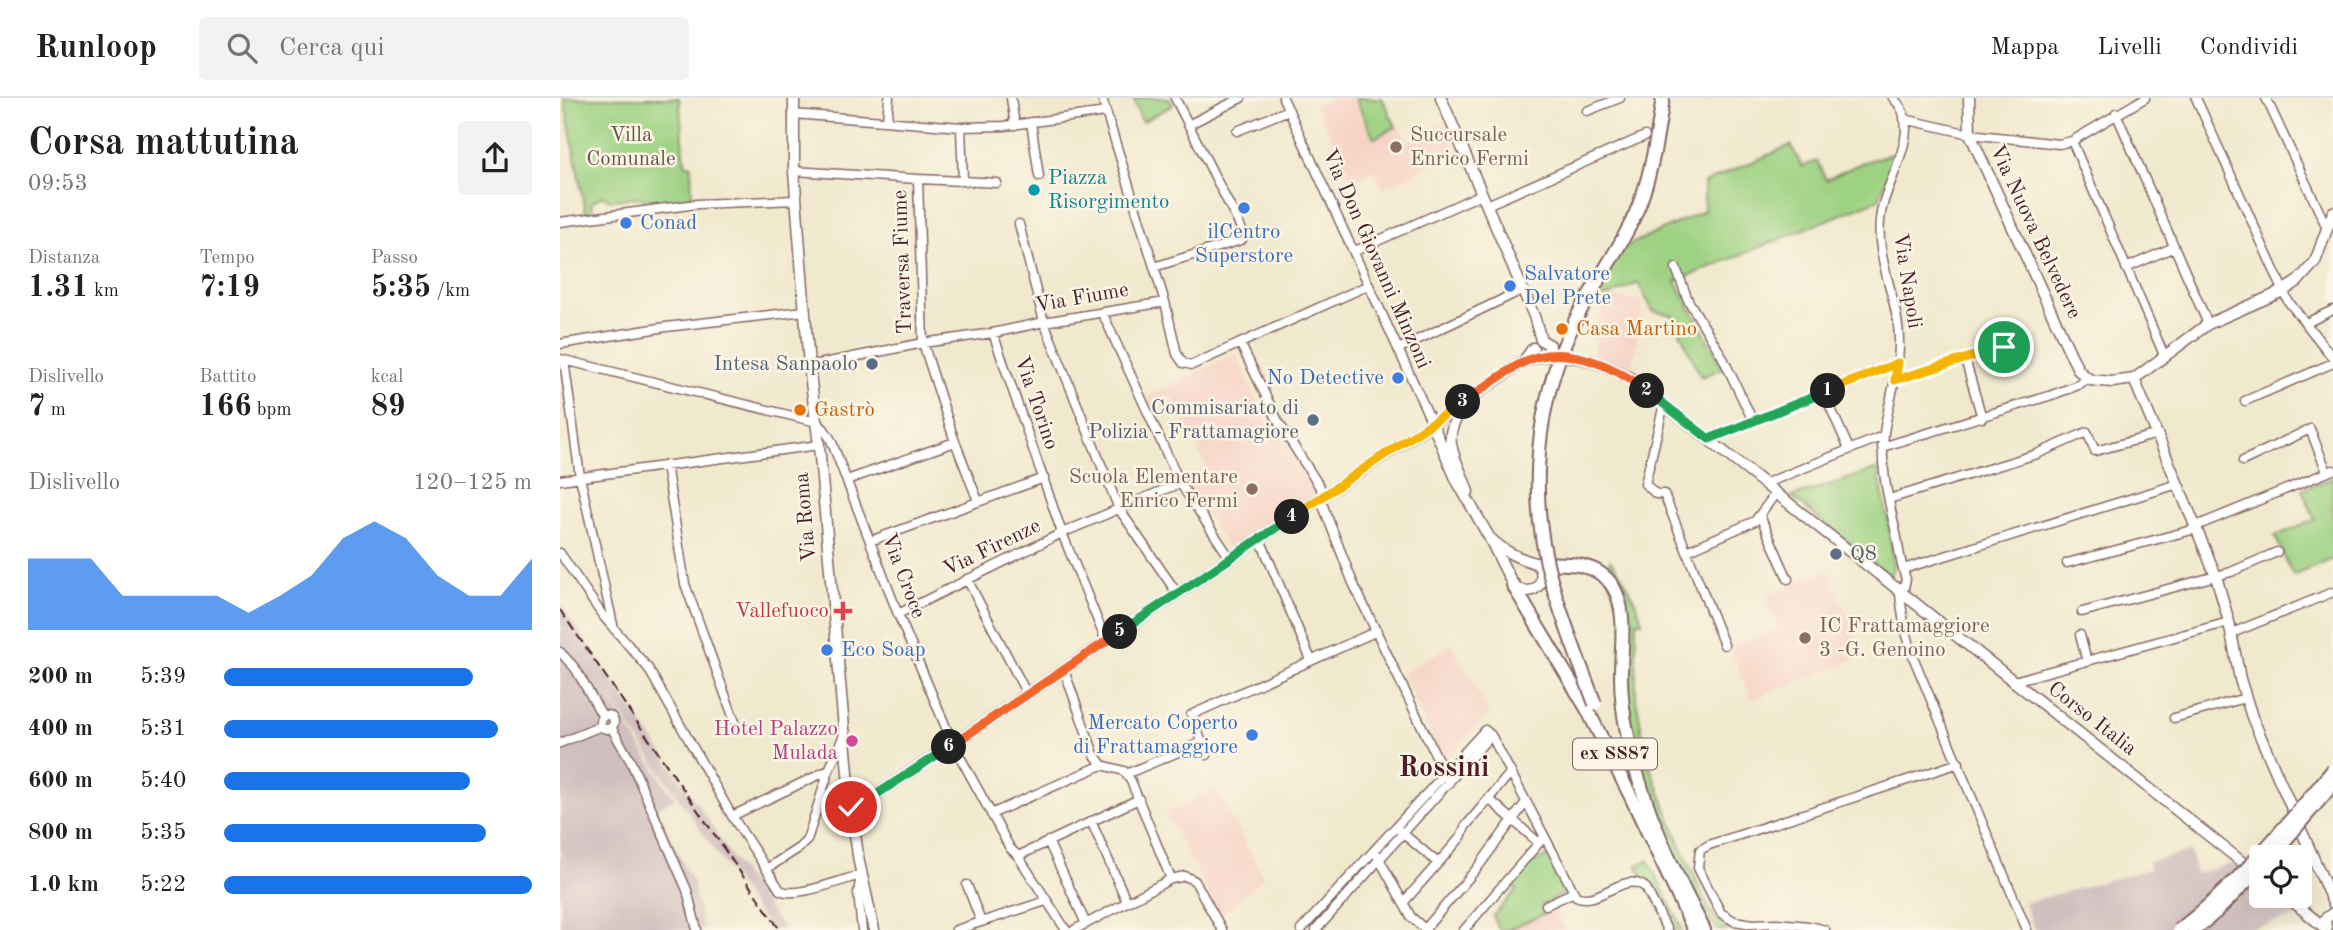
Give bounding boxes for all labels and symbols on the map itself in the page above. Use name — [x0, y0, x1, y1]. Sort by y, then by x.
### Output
park label: Villa Comunale — [586, 125, 676, 170]
place label: Succursale Enrico Fermi — [1410, 125, 1529, 170]
marker: Succursale Enrico Fermi — [1388, 139, 1404, 155]
street label: Via Nuova Belvedere — [1985, 142, 2085, 322]
street label: Via Don Giovanni Minzoni — [1318, 146, 1434, 372]
place label: Piazza Risorgimento — [1048, 168, 1169, 213]
marker: Piazza Risorgimento — [1026, 182, 1042, 198]
street label: Traversa Fiume — [890, 189, 916, 335]
marker: ilCentro Superstore — [1236, 200, 1252, 216]
place label: Conad — [640, 213, 697, 234]
marker: Conad — [618, 215, 634, 231]
place label: ilCentro Superstore — [1195, 222, 1293, 267]
street label: Via Napoli — [1889, 232, 1925, 330]
place label: Salvatore Del Prete — [1524, 264, 1611, 309]
marker: Salvatore Del Prete — [1502, 278, 1518, 294]
street label: Via Fiume — [1034, 279, 1130, 317]
pin — [1974, 317, 2034, 377]
place label: Casa Martino — [1576, 319, 1697, 340]
marker: Casa Martino — [1554, 321, 1570, 337]
place label: Intesa Sanpaolo — [714, 354, 858, 375]
street label: Via Torino — [1010, 354, 1062, 452]
marker: Intesa Sanpaolo — [864, 356, 880, 372]
place label: No Detective — [1267, 368, 1384, 389]
marker: No Detective — [1390, 370, 1406, 386]
pin: 2 — [1630, 374, 1664, 408]
pin: 1 — [1810, 374, 1846, 408]
pin: 3 — [1446, 384, 1480, 420]
place label: Commisariato di Polizia - Frattamagiore — [1088, 398, 1299, 443]
place label: Gastrò — [814, 400, 875, 421]
marker: Gastrò — [792, 402, 808, 418]
marker: Commisariato di Polizia - Frattamagiore — [1305, 412, 1321, 428]
place label: Scuola Elementare Enrico Fermi — [1069, 467, 1238, 512]
street label: Via Roma — [792, 471, 820, 563]
marker: Scuola Elementare Enrico Fermi — [1244, 481, 1260, 497]
pin: 4 — [1274, 500, 1310, 534]
street label: Via Firenze — [940, 515, 1044, 581]
street label: Via Croce — [877, 531, 929, 621]
place label: Q8 — [1850, 544, 1877, 565]
marker: Q8 — [1828, 546, 1844, 562]
place label: Vallefuoco — [735, 601, 829, 622]
marker: Vallefuoco — [835, 603, 851, 619]
pin: 5 — [1102, 614, 1138, 650]
place label: IC Frattamaggiore 3 -G. Genoino — [1819, 616, 1990, 661]
marker: IC Frattamaggiore 3 -G. Genoino — [1797, 630, 1813, 646]
place label: Eco Soap — [841, 640, 926, 661]
marker: Eco Soap — [819, 642, 835, 658]
street label: Corso Italia — [2044, 678, 2140, 760]
place label: Mercato Coperto di Frattamaggiore — [1073, 713, 1238, 758]
place label: Hotel Palazzo Mulada — [714, 719, 838, 764]
marker: Mercato Coperto di Frattamaggiore — [1244, 727, 1260, 743]
pin: 6 — [932, 730, 966, 764]
marker: Hotel Palazzo Mulada — [844, 733, 860, 749]
road number: ex SS87 — [1573, 738, 1657, 769]
district label: Rossini — [1399, 755, 1489, 783]
pin — [821, 777, 881, 837]

